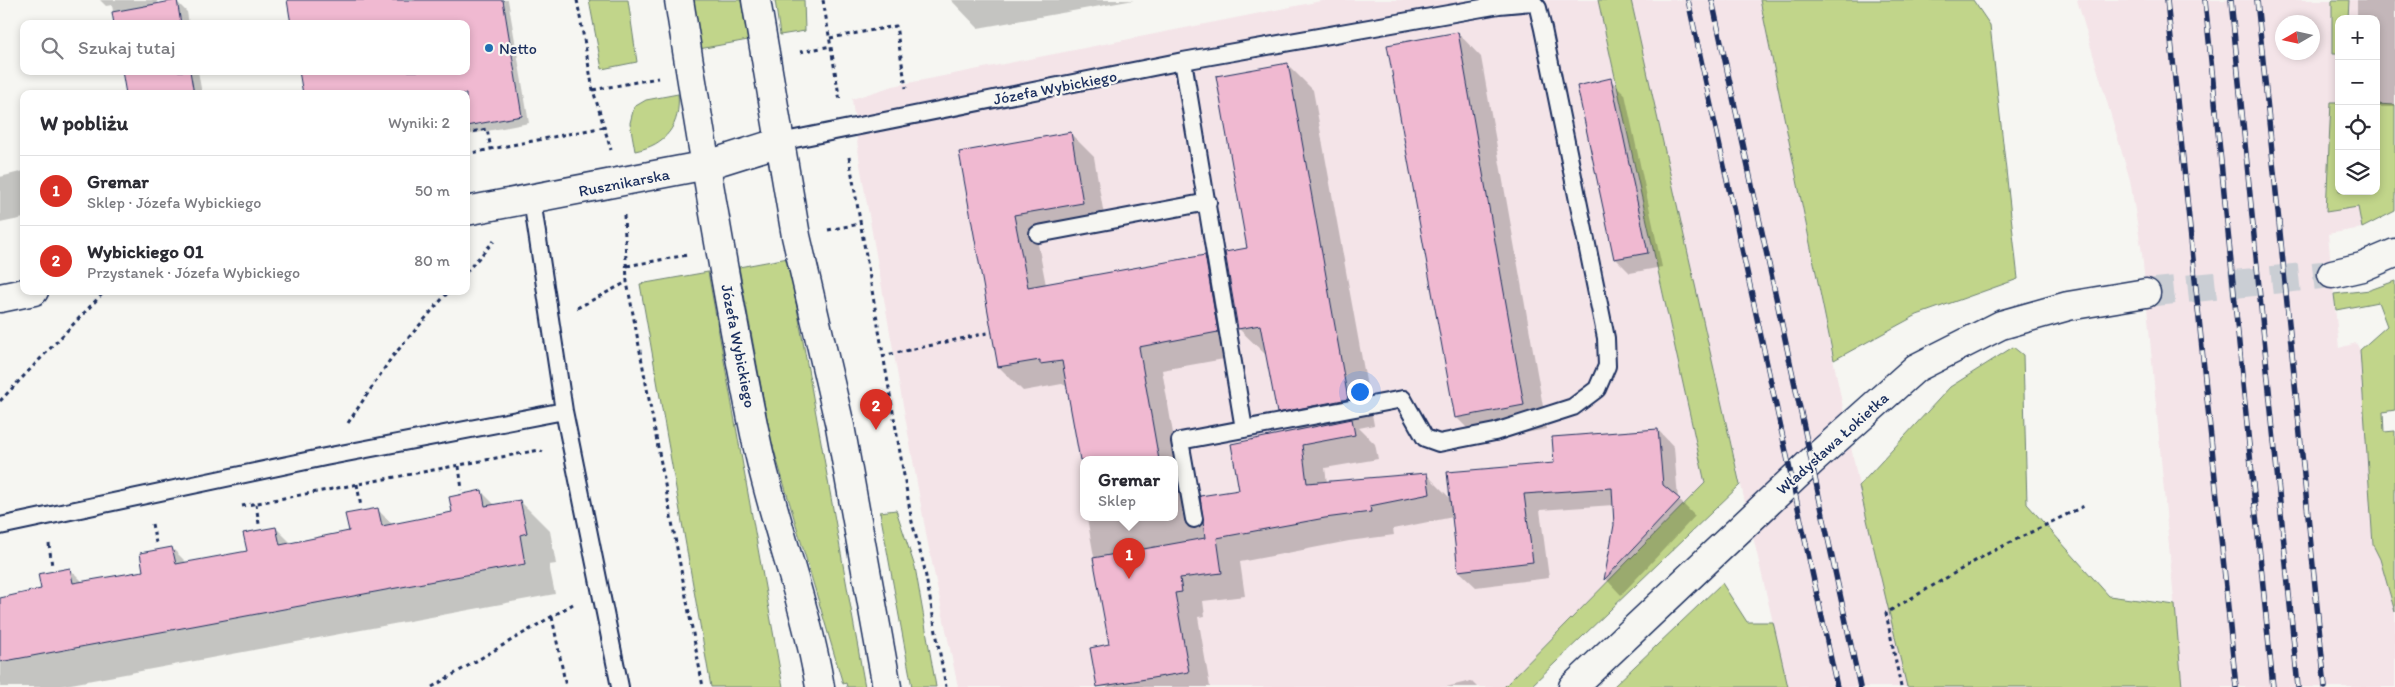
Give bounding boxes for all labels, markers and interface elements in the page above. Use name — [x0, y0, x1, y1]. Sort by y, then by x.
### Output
north arrow — [2275, 15, 2320, 60]
map controls — [2335, 15, 2380, 195]
button: + — [2335, 15, 2380, 60]
search box — [20, 20, 470, 75]
icon: search — [38, 34, 66, 62]
text: Szukaj tutaj — [78, 36, 175, 59]
place label: Netto — [499, 39, 537, 58]
marker: Netto — [483, 42, 495, 54]
button: − — [2335, 60, 2380, 105]
street label: Józefa Wybickiego — [992, 66, 1118, 109]
button: locate — [2335, 105, 2380, 150]
text: W pobliżu — [40, 110, 128, 135]
text: Wyniki: 2 — [388, 113, 450, 132]
button: layers — [2335, 150, 2380, 195]
street label: Rusznikarska — [577, 164, 672, 201]
text: Gremar — [87, 170, 149, 193]
text: 1 — [52, 181, 60, 200]
text: 50 m — [415, 181, 450, 200]
text: Sklep · Józefa Wybickiego — [87, 193, 261, 212]
text: Wybickiego 01 — [87, 240, 204, 263]
text: 2 — [52, 251, 60, 270]
text: 80 m — [414, 251, 450, 270]
text: Przystanek · Józefa Wybickiego — [87, 263, 300, 282]
street label: Józefa Wybickiego — [717, 283, 760, 409]
your location — [1347, 379, 1373, 405]
street label: Władysława Łokietka — [1772, 388, 1893, 499]
pin: 2 — [860, 389, 892, 430]
popup — [1080, 456, 1178, 521]
text: Gremar — [1098, 468, 1160, 491]
text: Sklep — [1098, 491, 1136, 510]
pin: 1 — [1113, 538, 1145, 579]

